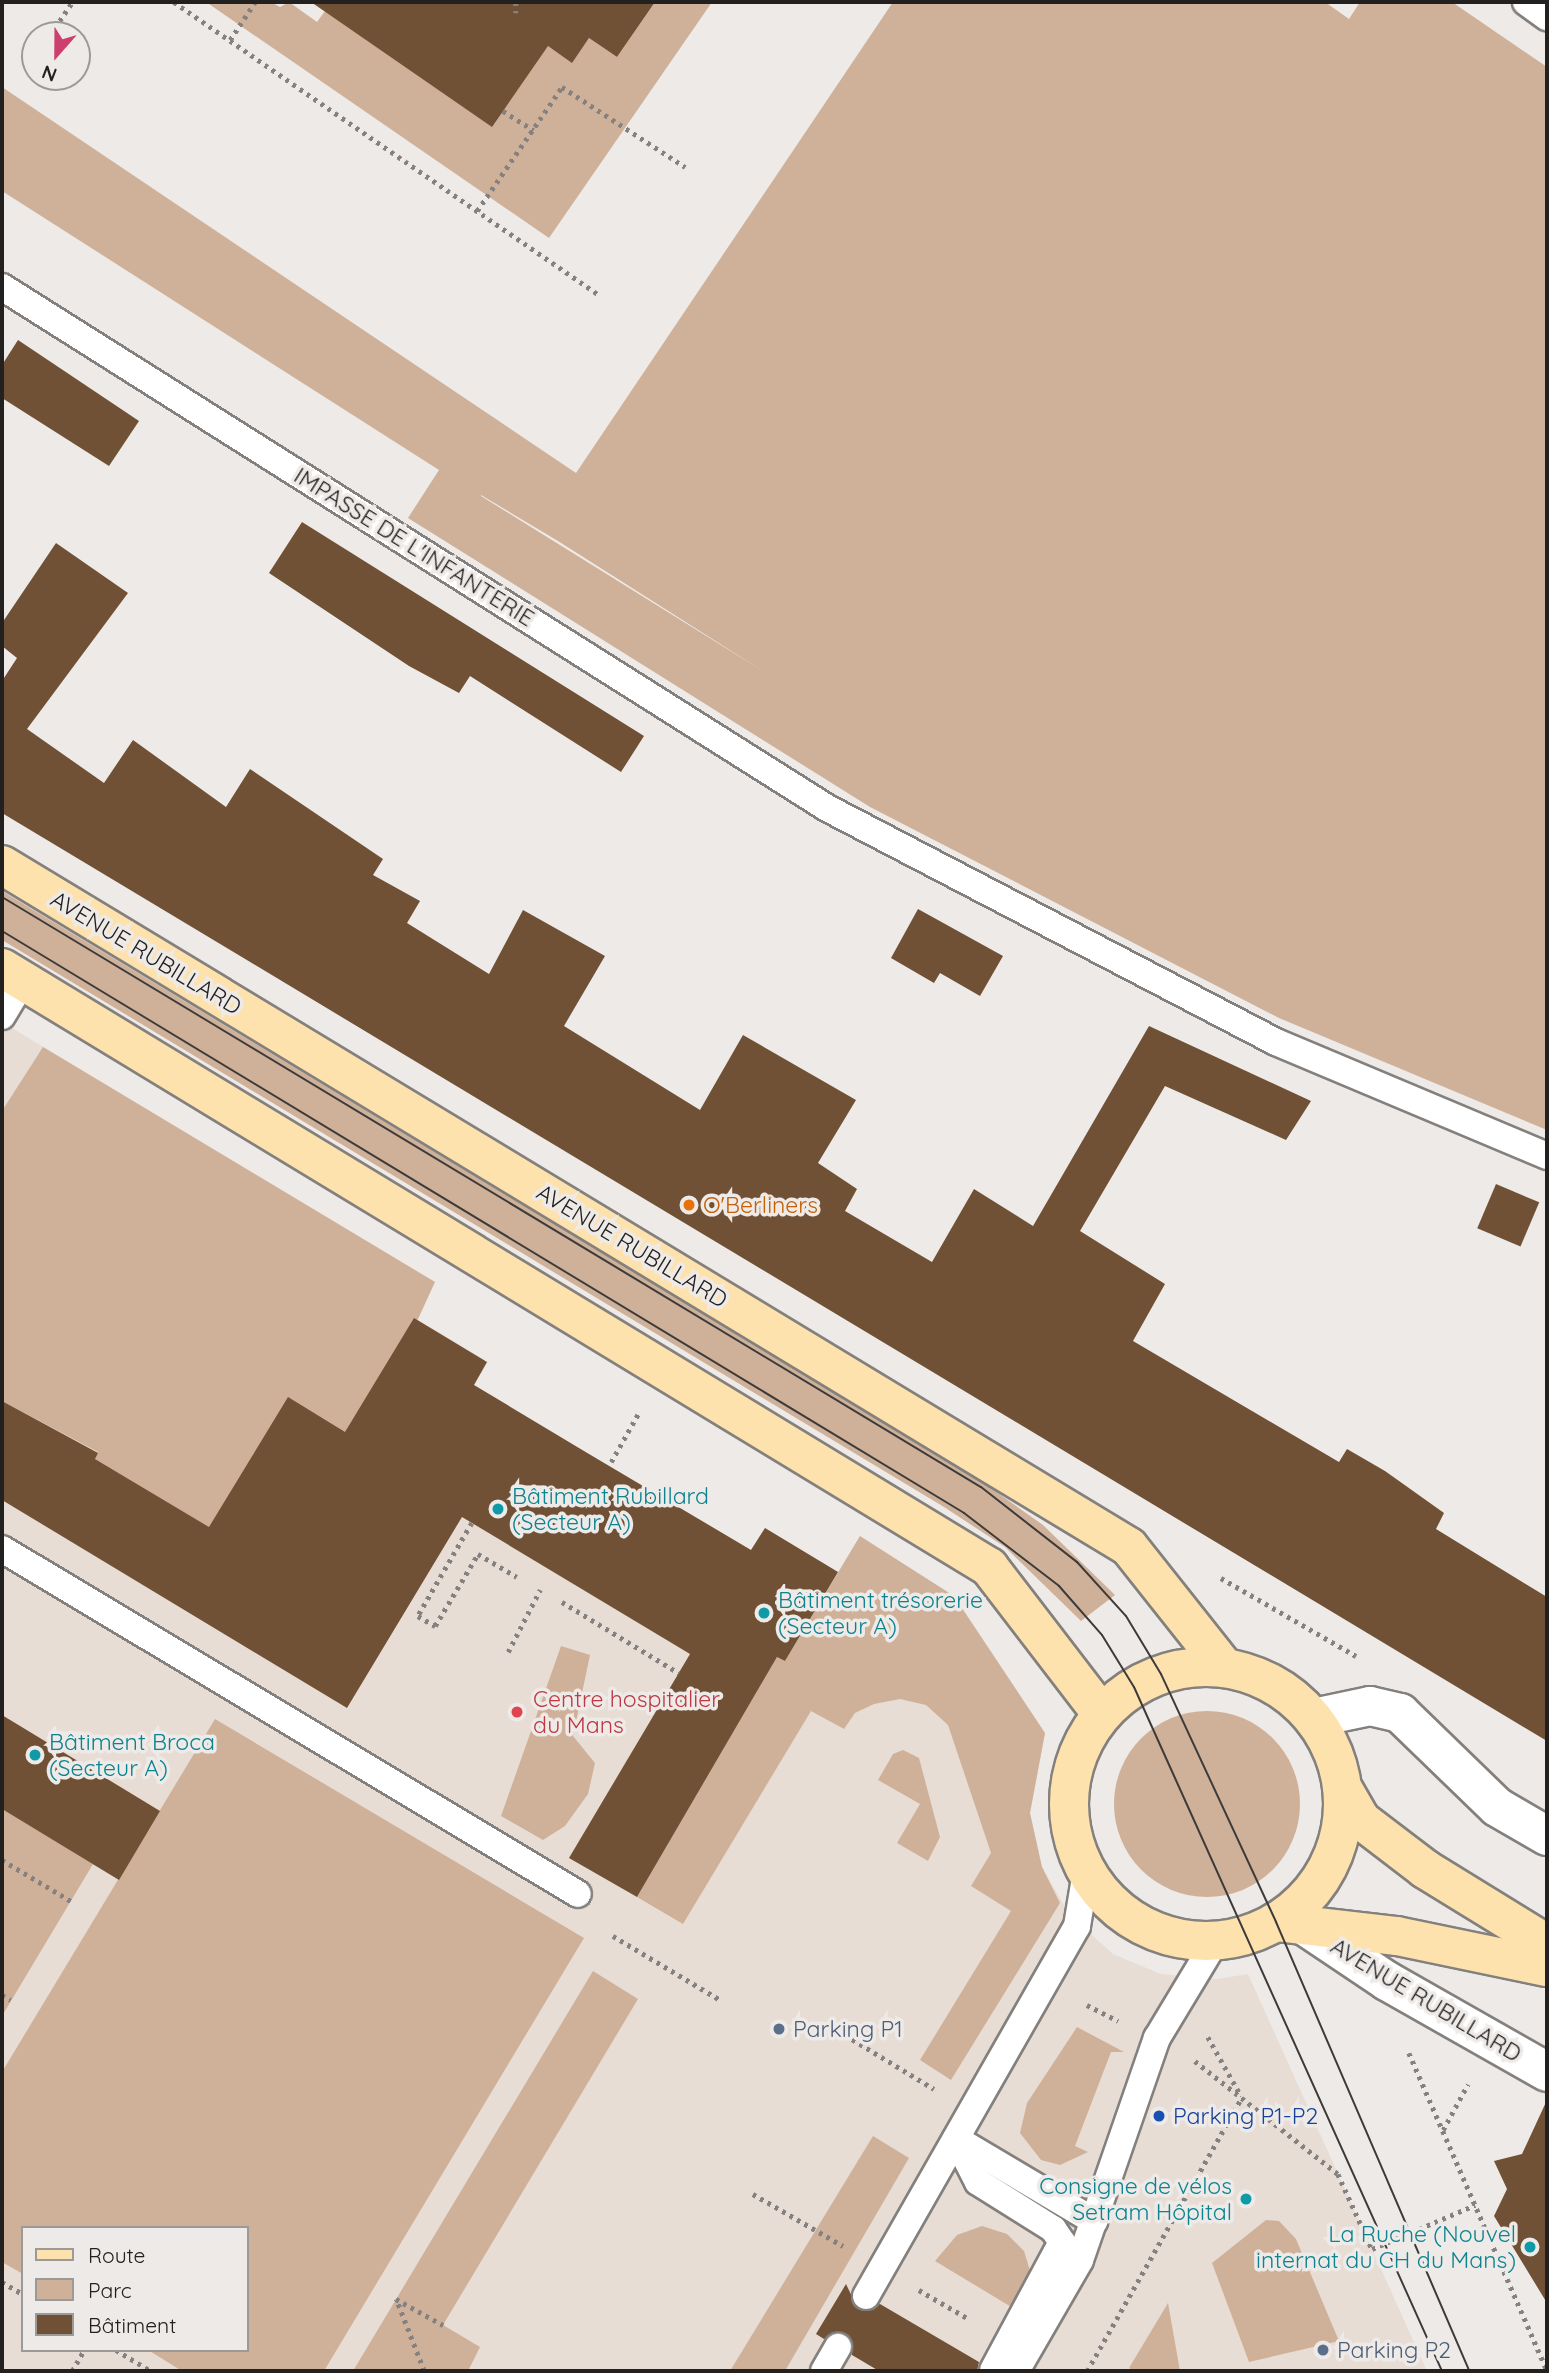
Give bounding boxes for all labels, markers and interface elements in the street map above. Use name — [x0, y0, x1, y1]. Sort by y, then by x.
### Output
north arrow — [21, 21, 91, 91]
text: N — [38, 60, 60, 87]
street label: IMPASSE DE L'INFANTERIE — [289, 462, 539, 632]
street label: AVENUE RUBILLARD — [46, 885, 246, 1021]
street label: AVENUE RUBILLARD — [532, 1178, 732, 1314]
place label: O'Berliners — [703, 1191, 818, 1219]
marker: O'Berliners — [681, 1197, 697, 1213]
place label: Bâtiment Rubillard (Secteur A) — [512, 1482, 709, 1536]
marker: Bâtiment Rubillard (Secteur A) — [490, 1501, 506, 1517]
place label: Bâtiment trésorerie (Secteur A) — [778, 1586, 983, 1640]
marker: Bâtiment trésorerie (Secteur A) — [756, 1605, 772, 1621]
place label: Centre hospitalier du Mans — [533, 1685, 720, 1739]
marker: Centre hospitalier du Mans — [507, 1702, 527, 1722]
place label: Bâtiment Broca (Secteur A) — [49, 1728, 215, 1782]
marker: Bâtiment Broca (Secteur A) — [27, 1747, 43, 1763]
street label: AVENUE RUBILLARD — [1326, 1932, 1526, 2068]
place label: Parking P1 — [793, 2015, 903, 2043]
marker: Parking P1 — [771, 2021, 787, 2037]
place label: Parking P1-P2 — [1173, 2102, 1318, 2130]
marker: Parking P1-P2 — [1151, 2108, 1167, 2124]
place label: Consigne de vélos Setram Hôpital — [1039, 2172, 1232, 2226]
marker: Consigne de vélos Setram Hôpital — [1238, 2191, 1254, 2207]
place label: La Ruche (Nouvel internat du CH du Mans) — [1256, 2220, 1516, 2274]
legend — [21, 2226, 248, 2352]
marker: La Ruche (Nouvel internat du CH du Mans) — [1522, 2239, 1538, 2255]
text: Route — [88, 2242, 145, 2268]
text: Parc — [88, 2277, 132, 2303]
text: Bâtiment — [88, 2312, 176, 2338]
place label: Parking P2 — [1337, 2336, 1451, 2364]
marker: Parking P2 — [1315, 2342, 1331, 2358]

